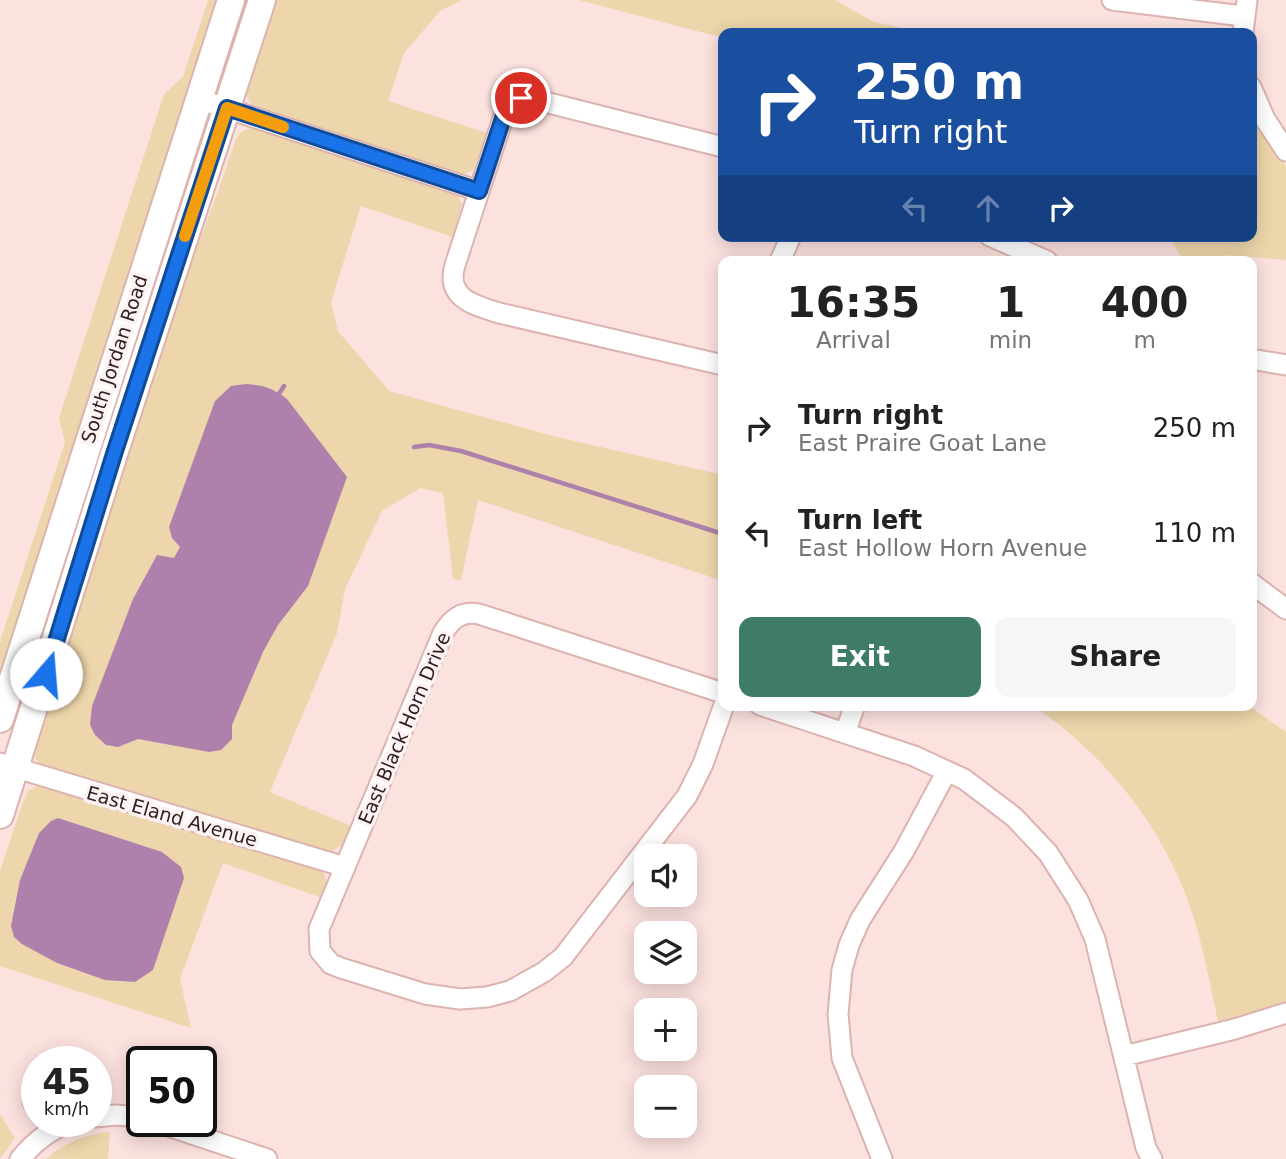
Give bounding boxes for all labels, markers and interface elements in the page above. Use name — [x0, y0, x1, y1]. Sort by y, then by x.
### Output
text: 250 m — [854, 54, 1024, 111]
icon: right — [739, 56, 830, 147]
pin — [491, 68, 551, 128]
icon: arrive — [502, 79, 540, 117]
text: Turn right — [854, 113, 1007, 151]
icon: left — [896, 189, 934, 227]
icon: ahead — [969, 189, 1007, 227]
icon: right — [1042, 189, 1080, 227]
street label: South Jordan Road — [76, 272, 152, 446]
text: 16:35 — [787, 278, 920, 327]
text: 1 — [996, 278, 1025, 327]
text: 400 — [1101, 278, 1188, 327]
text: Arrival — [816, 327, 891, 353]
text: min — [989, 327, 1032, 353]
text: m — [1133, 327, 1156, 353]
text: Turn right — [798, 400, 943, 430]
icon: right — [739, 409, 777, 447]
text: 250 m — [1153, 413, 1236, 443]
text: East Praire Goat Lane — [798, 430, 1047, 456]
text: Turn left — [798, 505, 922, 535]
icon: left — [739, 514, 777, 552]
text: 110 m — [1153, 518, 1236, 548]
text: East Hollow Horn Avenue — [798, 535, 1087, 561]
button: Exit — [739, 617, 981, 697]
button: Share — [995, 617, 1236, 697]
street label: East Black Horn Drive — [354, 629, 454, 827]
position arrow — [9, 637, 83, 711]
street label: East Eland Avenue — [84, 781, 260, 851]
map controls — [634, 844, 697, 1138]
button: sound — [634, 844, 697, 907]
button: layers — [634, 921, 697, 984]
button: + — [634, 998, 697, 1061]
speed limit sign: 50 — [126, 1046, 217, 1137]
text: 45 — [42, 1062, 91, 1102]
button: − — [634, 1075, 697, 1138]
text: km/h — [44, 1098, 89, 1119]

